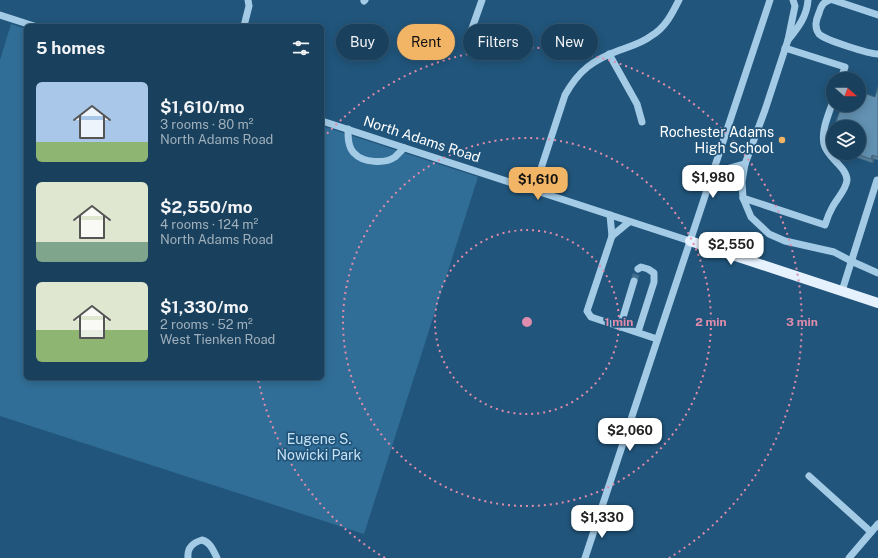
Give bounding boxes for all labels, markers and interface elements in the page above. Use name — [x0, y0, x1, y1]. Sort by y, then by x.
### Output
chip: Buy — [336, 24, 389, 60]
chip: Rent — [397, 24, 455, 60]
chip: Filters — [463, 24, 533, 60]
chip: New — [541, 24, 598, 60]
icon: filters — [290, 37, 312, 59]
text: 5 homes — [36, 38, 105, 58]
north arrow — [826, 72, 866, 112]
map controls — [826, 72, 866, 160]
text: $1,610/mo — [160, 97, 245, 117]
icon: home — [68, 98, 116, 146]
street label: North Adams Road — [361, 113, 483, 165]
text: 3 rooms · 80 m² — [160, 117, 253, 132]
button: layers — [826, 120, 866, 160]
place label: Rochester Adams High School — [659, 124, 774, 156]
text: North Adams Road — [160, 132, 273, 147]
marker: Rochester Adams High School — [777, 135, 787, 145]
pin: $1,980 — [680, 165, 746, 199]
pin: $1,610 — [505, 167, 571, 201]
text: $1,980 — [691, 170, 735, 185]
text: $1,610 — [518, 172, 558, 187]
text: $2,550/mo — [160, 197, 252, 217]
icon: home — [68, 198, 116, 246]
text: 4 rooms · 124 m² — [160, 217, 258, 232]
text: North Adams Road — [160, 232, 273, 247]
pin: $2,550 — [698, 232, 764, 266]
text: $2,550 — [708, 237, 754, 252]
text: $1,330/mo — [160, 297, 249, 317]
icon: home — [68, 298, 116, 346]
centre of rings — [520, 315, 534, 329]
text: 1 min — [605, 315, 633, 329]
text: 2 min — [695, 315, 727, 329]
text: 3 min — [786, 315, 818, 329]
text: 2 rooms · 52 m² — [160, 317, 253, 332]
text: West Tienken Road — [160, 332, 275, 347]
pin: $2,060 — [597, 418, 663, 452]
text: $2,060 — [607, 423, 653, 438]
park label: Eugene S. Nowicki Park — [277, 431, 362, 463]
pin: $1,330 — [569, 505, 635, 539]
text: $1,330 — [580, 510, 624, 525]

